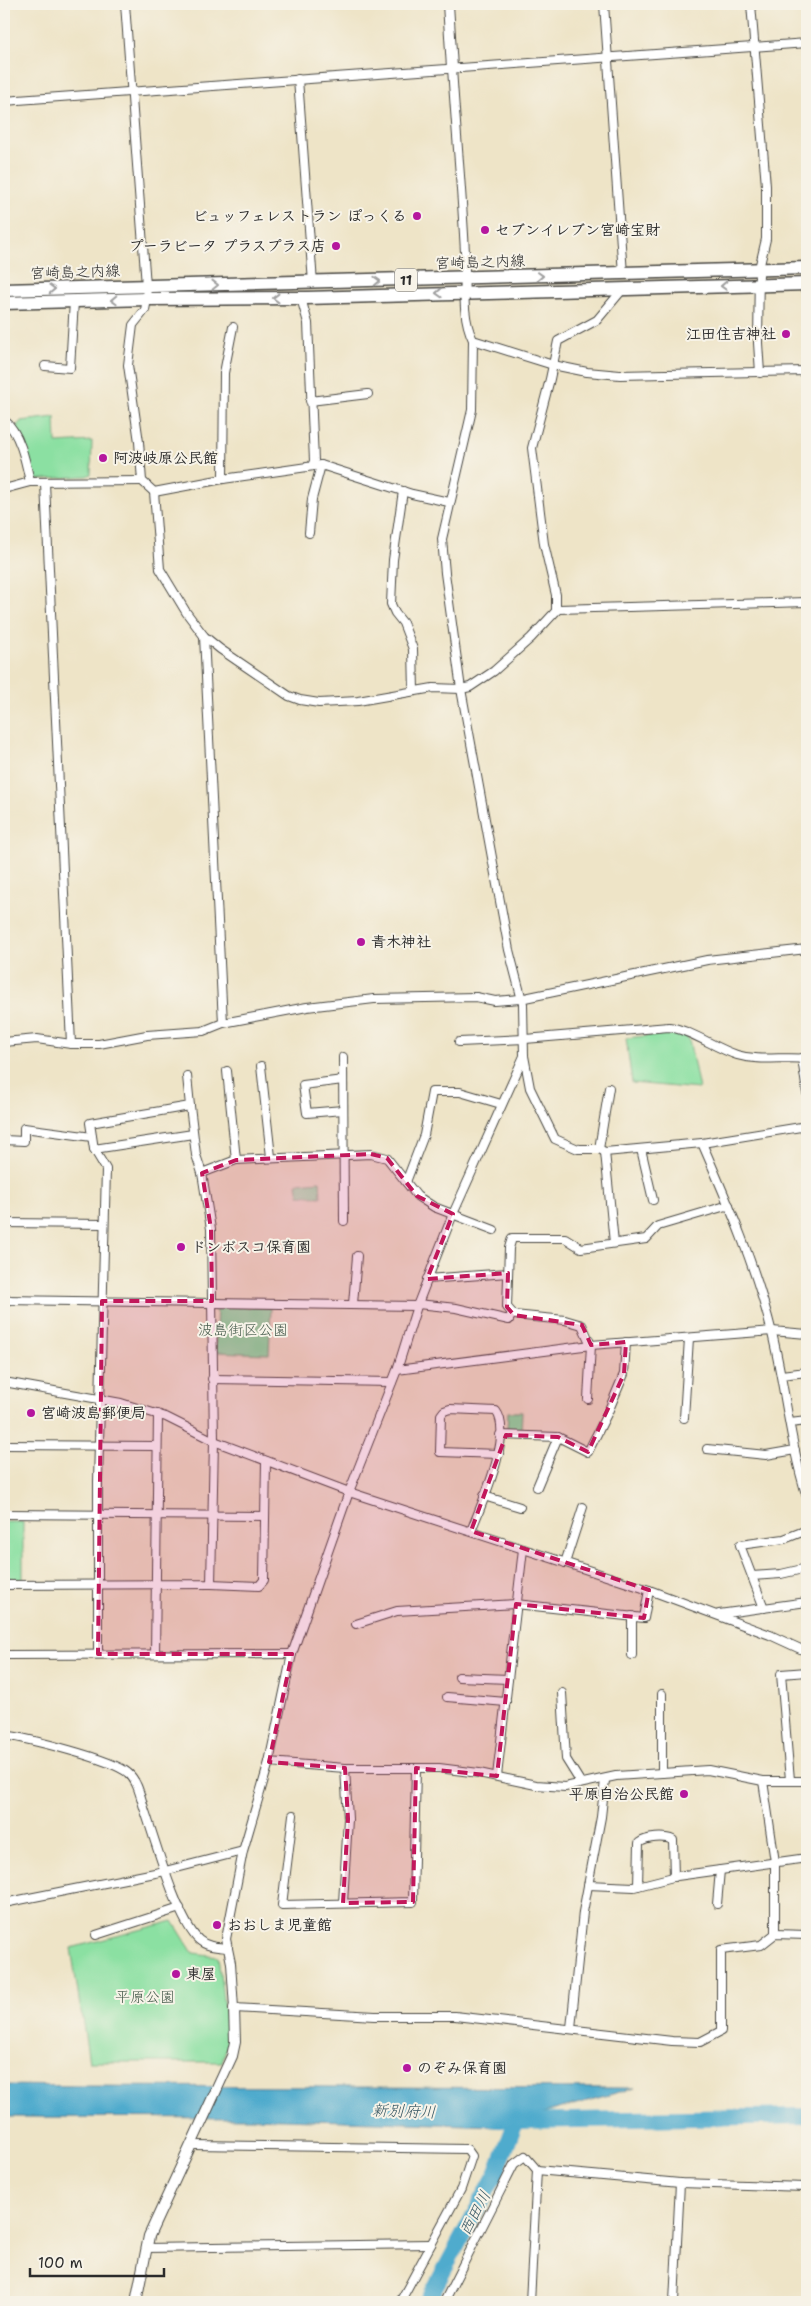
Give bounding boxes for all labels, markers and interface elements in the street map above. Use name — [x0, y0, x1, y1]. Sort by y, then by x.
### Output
place label: ビュッフェレストラン ぽっくる — [193, 206, 407, 226]
marker: ビュッフェレストラン ぽっくる — [411, 210, 423, 222]
place label: セブンイレブン宮崎宝財 — [495, 220, 661, 240]
marker: セブンイレブン宮崎宝財 — [479, 224, 491, 236]
place label: プーラビータ プラスプラス店 — [129, 236, 326, 256]
marker: プーラビータ プラスプラス店 — [330, 240, 342, 252]
street label: 宮崎島之内線 — [435, 250, 525, 274]
street label: 宮崎島之内線 — [30, 260, 120, 284]
road number: 11 — [395, 268, 417, 292]
one-way arrow — [536, 271, 544, 282]
one-way arrow — [374, 276, 382, 286]
one-way arrow — [211, 279, 219, 290]
one-way arrow — [719, 281, 727, 291]
one-way arrow — [49, 283, 57, 294]
one-way arrow — [434, 288, 442, 299]
one-way arrow — [272, 293, 280, 303]
one-way arrow — [109, 294, 117, 305]
place label: 江田住吉神社 — [686, 324, 776, 344]
marker: 江田住吉神社 — [780, 328, 792, 340]
place label: 阿波岐原公民館 — [113, 448, 218, 468]
marker: 阿波岐原公民館 — [97, 452, 109, 464]
place label: 青木神社 — [371, 932, 431, 952]
marker: 青木神社 — [355, 936, 367, 948]
place label: ドンボスコ保育園 — [191, 1237, 311, 1257]
marker: ドンボスコ保育園 — [175, 1241, 187, 1253]
park label: 波島街区公園 — [198, 1320, 288, 1340]
place label: 宮崎波島郵便局 — [41, 1403, 146, 1423]
marker: 宮崎波島郵便局 — [25, 1407, 37, 1419]
place label: 平原自治公民館 — [569, 1784, 674, 1804]
marker: 平原自治公民館 — [678, 1788, 690, 1800]
place label: おおしま児童館 — [227, 1915, 332, 1935]
marker: おおしま児童館 — [211, 1919, 223, 1931]
place label: 東屋 — [186, 1964, 216, 1984]
marker: 東屋 — [170, 1968, 182, 1980]
park label: 平原公園 — [115, 1987, 175, 2007]
place label: のぞみ保育園 — [417, 2058, 507, 2078]
marker: のぞみ保育園 — [401, 2062, 413, 2074]
water label: 新別府川 — [372, 2099, 436, 2123]
water label: 西田川 — [454, 2187, 496, 2239]
scale bar — [30, 2246, 164, 2278]
text: 100 m — [38, 2253, 83, 2273]

